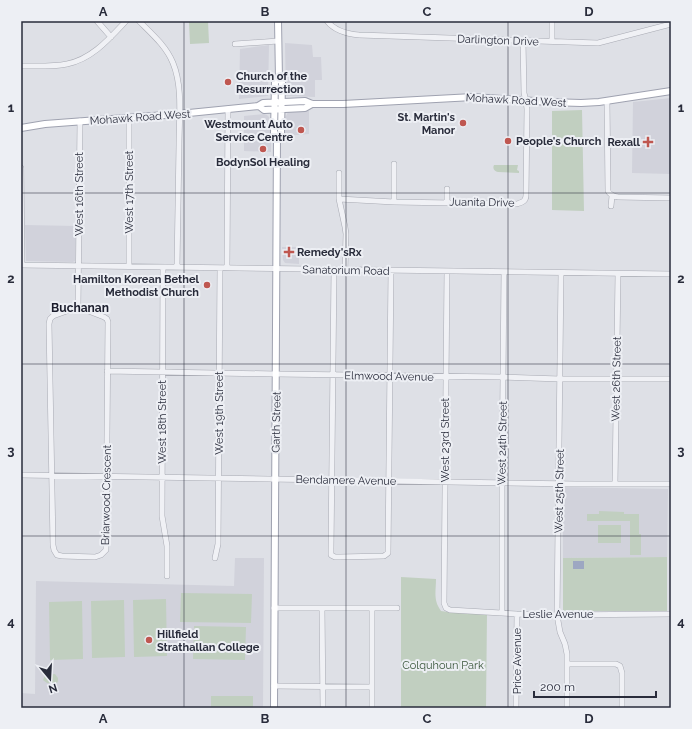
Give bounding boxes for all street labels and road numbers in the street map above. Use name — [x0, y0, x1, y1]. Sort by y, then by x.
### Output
street label: Darlington Drive — [457, 33, 540, 48]
street label: Mohawk Road West — [465, 91, 567, 110]
street label: Mohawk Road West — [89, 107, 191, 128]
street label: West 17th Street — [123, 150, 136, 233]
street label: West 16th Street — [73, 152, 86, 236]
street label: Juanita Drive — [449, 195, 515, 210]
street label: Sanatorium Road — [302, 263, 390, 278]
street label: West 26th Street — [609, 336, 624, 422]
street label: Elmwood Avenue — [344, 369, 434, 384]
street label: West 19th Street — [213, 371, 226, 455]
street label: West 18th Street — [156, 380, 169, 464]
street label: Garth Street — [269, 391, 284, 453]
street label: West 23rd Street — [439, 397, 452, 482]
street label: West 24th Street — [495, 401, 510, 485]
street label: Briarwood Crescent — [99, 444, 114, 545]
street label: West 25th Street — [552, 449, 567, 533]
street label: Bendamere Avenue — [295, 473, 397, 488]
street label: Leslie Avenue — [523, 608, 594, 621]
street label: Price Avenue — [511, 627, 524, 694]

